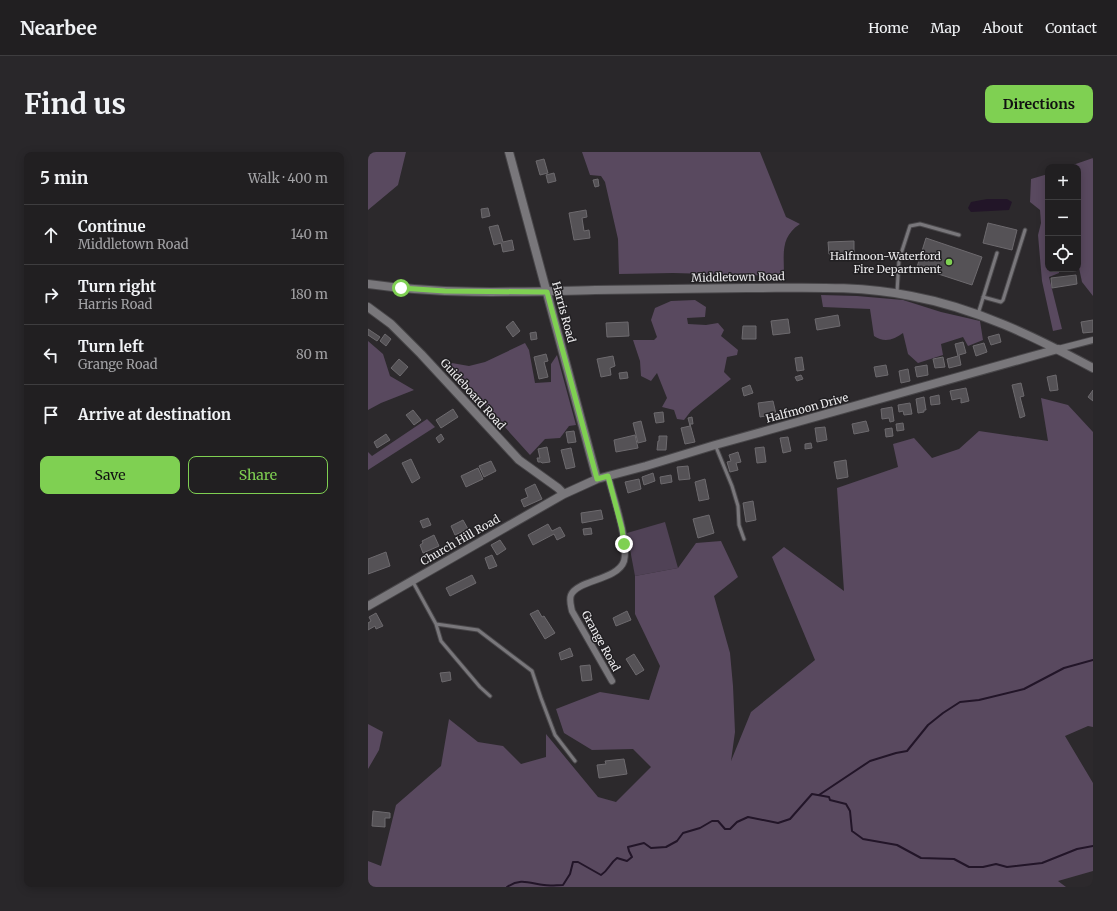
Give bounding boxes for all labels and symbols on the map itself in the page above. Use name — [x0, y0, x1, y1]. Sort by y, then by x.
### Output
place label: Halfmoon-Waterford Fire Department — [830, 249, 942, 276]
marker: Halfmoon-Waterford Fire Department — [944, 257, 954, 267]
street label: Middletown Road — [691, 269, 785, 285]
route start — [392, 279, 410, 297]
street label: Harris Road — [549, 280, 579, 345]
street label: Guideboard Road — [437, 356, 509, 433]
street label: Halfmoon Drive — [764, 390, 850, 426]
street label: Church Hill Road — [418, 511, 503, 568]
route end — [615, 535, 633, 553]
street label: Grange Road — [579, 608, 624, 674]

